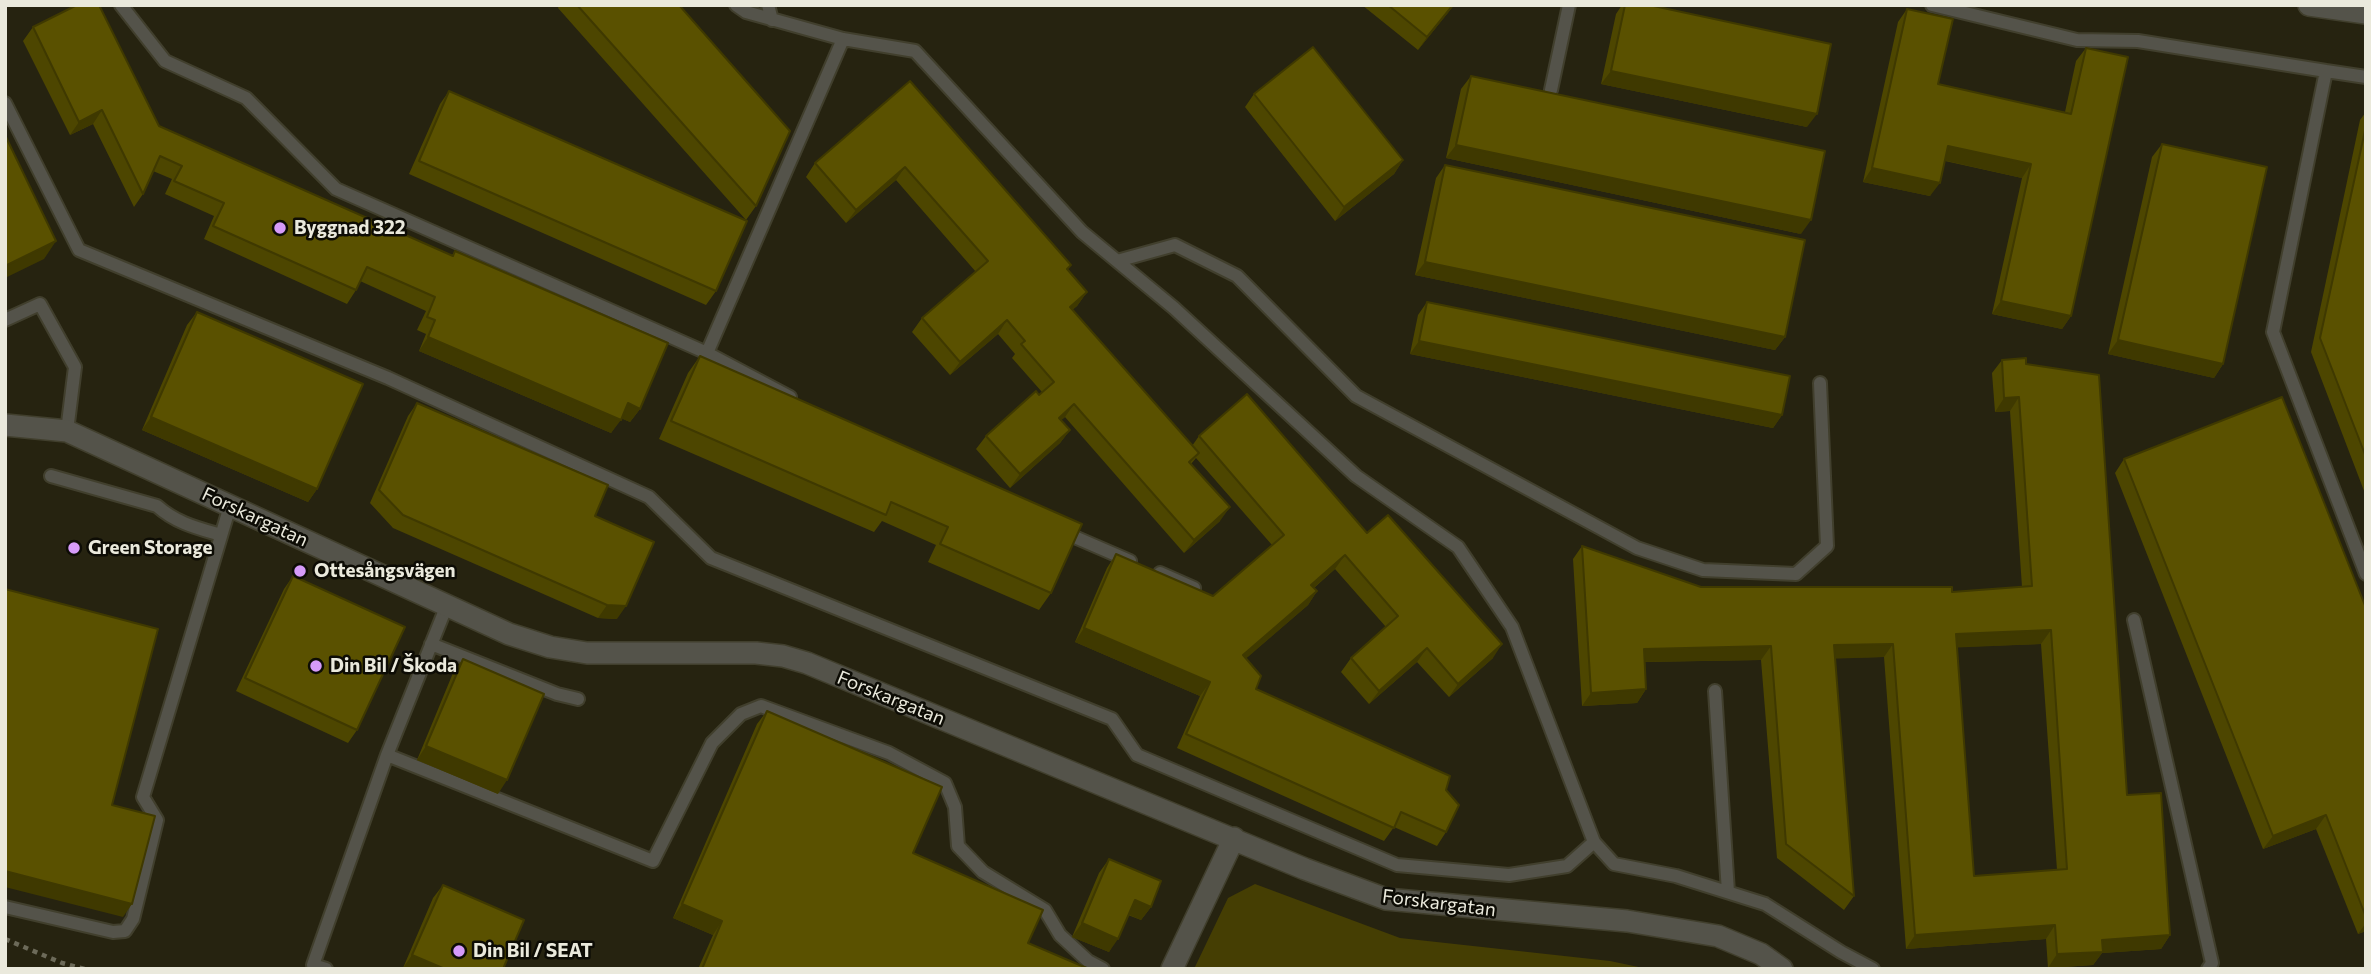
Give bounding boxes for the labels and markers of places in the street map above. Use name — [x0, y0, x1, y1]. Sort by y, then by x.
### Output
place label: Byggnad 322 — [294, 217, 406, 239]
marker: Byggnad 322 — [272, 220, 288, 236]
place label: Green Storage — [88, 537, 212, 559]
marker: Green Storage — [66, 540, 82, 556]
place label: Ottesångsvägen — [314, 560, 456, 582]
marker: Ottesångsvägen — [292, 563, 308, 579]
place label: Din Bil / Škoda — [330, 655, 457, 677]
marker: Din Bil / Škoda — [308, 658, 324, 674]
place label: Din Bil / SEAT — [473, 940, 593, 962]
marker: Din Bil / SEAT — [451, 943, 467, 959]

